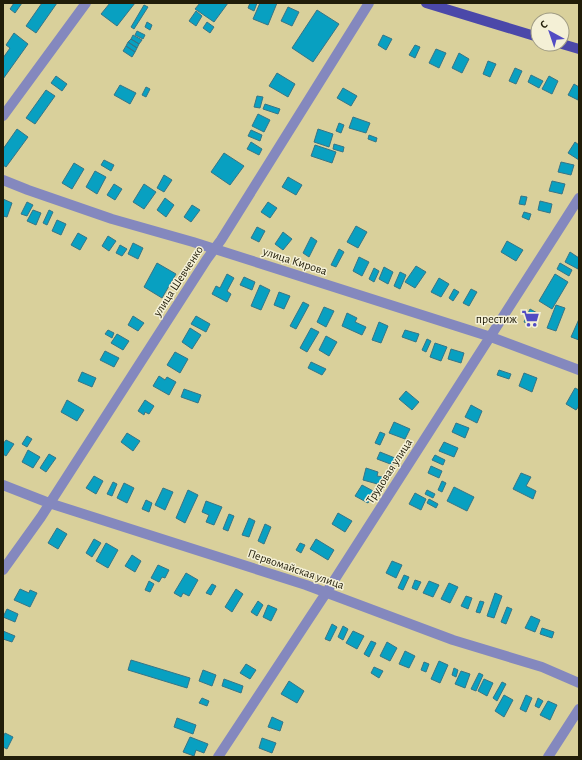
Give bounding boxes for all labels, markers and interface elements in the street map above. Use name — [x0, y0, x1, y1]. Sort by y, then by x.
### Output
north arrow — [530, 12, 570, 52]
text: С — [538, 19, 550, 31]
street label: улица Шевченко — [150, 244, 206, 320]
street label: улица Кирова — [260, 245, 329, 278]
supermarket icon: престиж — [520, 309, 540, 329]
place label: престиж — [476, 313, 517, 325]
street label: Трудовая улица — [364, 436, 415, 506]
street label: Первомайская улица — [246, 547, 346, 592]

